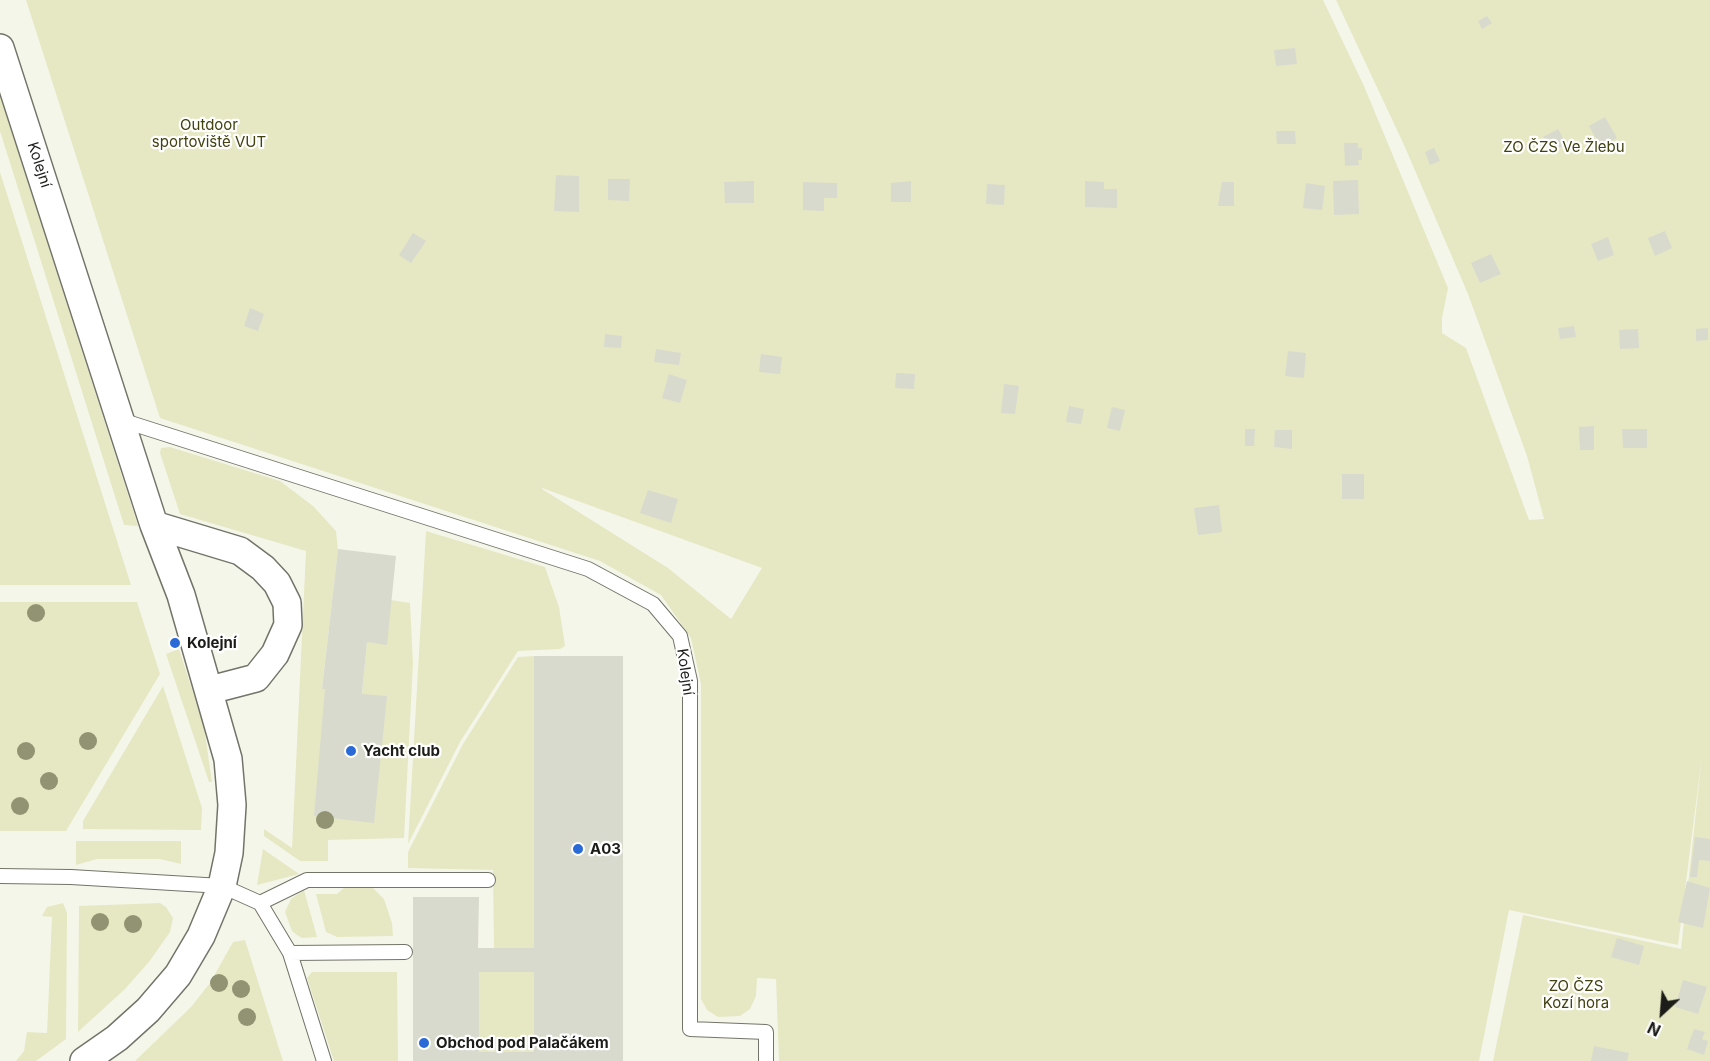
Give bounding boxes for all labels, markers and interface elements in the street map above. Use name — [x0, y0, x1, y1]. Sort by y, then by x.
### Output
park label: Outdoor sportoviště VUT — [152, 116, 266, 151]
park label: ZO ČZS Ve Žlebu — [1503, 138, 1625, 156]
street label: Kolejní — [23, 140, 55, 190]
place label: Kolejní — [187, 634, 237, 652]
marker: Kolejní — [168, 636, 182, 650]
street label: Kolejní — [673, 647, 697, 697]
place label: Yacht club — [363, 742, 440, 760]
marker: Yacht club — [344, 744, 358, 758]
place label: A03 — [590, 840, 621, 858]
marker: A03 — [571, 842, 585, 856]
park label: ZO ČZS Kozí hora — [1543, 977, 1609, 1012]
north arrow — [1632, 983, 1692, 1043]
text: N — [1644, 1018, 1664, 1041]
place label: Obchod pod Palačákem — [436, 1034, 609, 1052]
marker: Obchod pod Palačákem — [417, 1036, 431, 1050]

